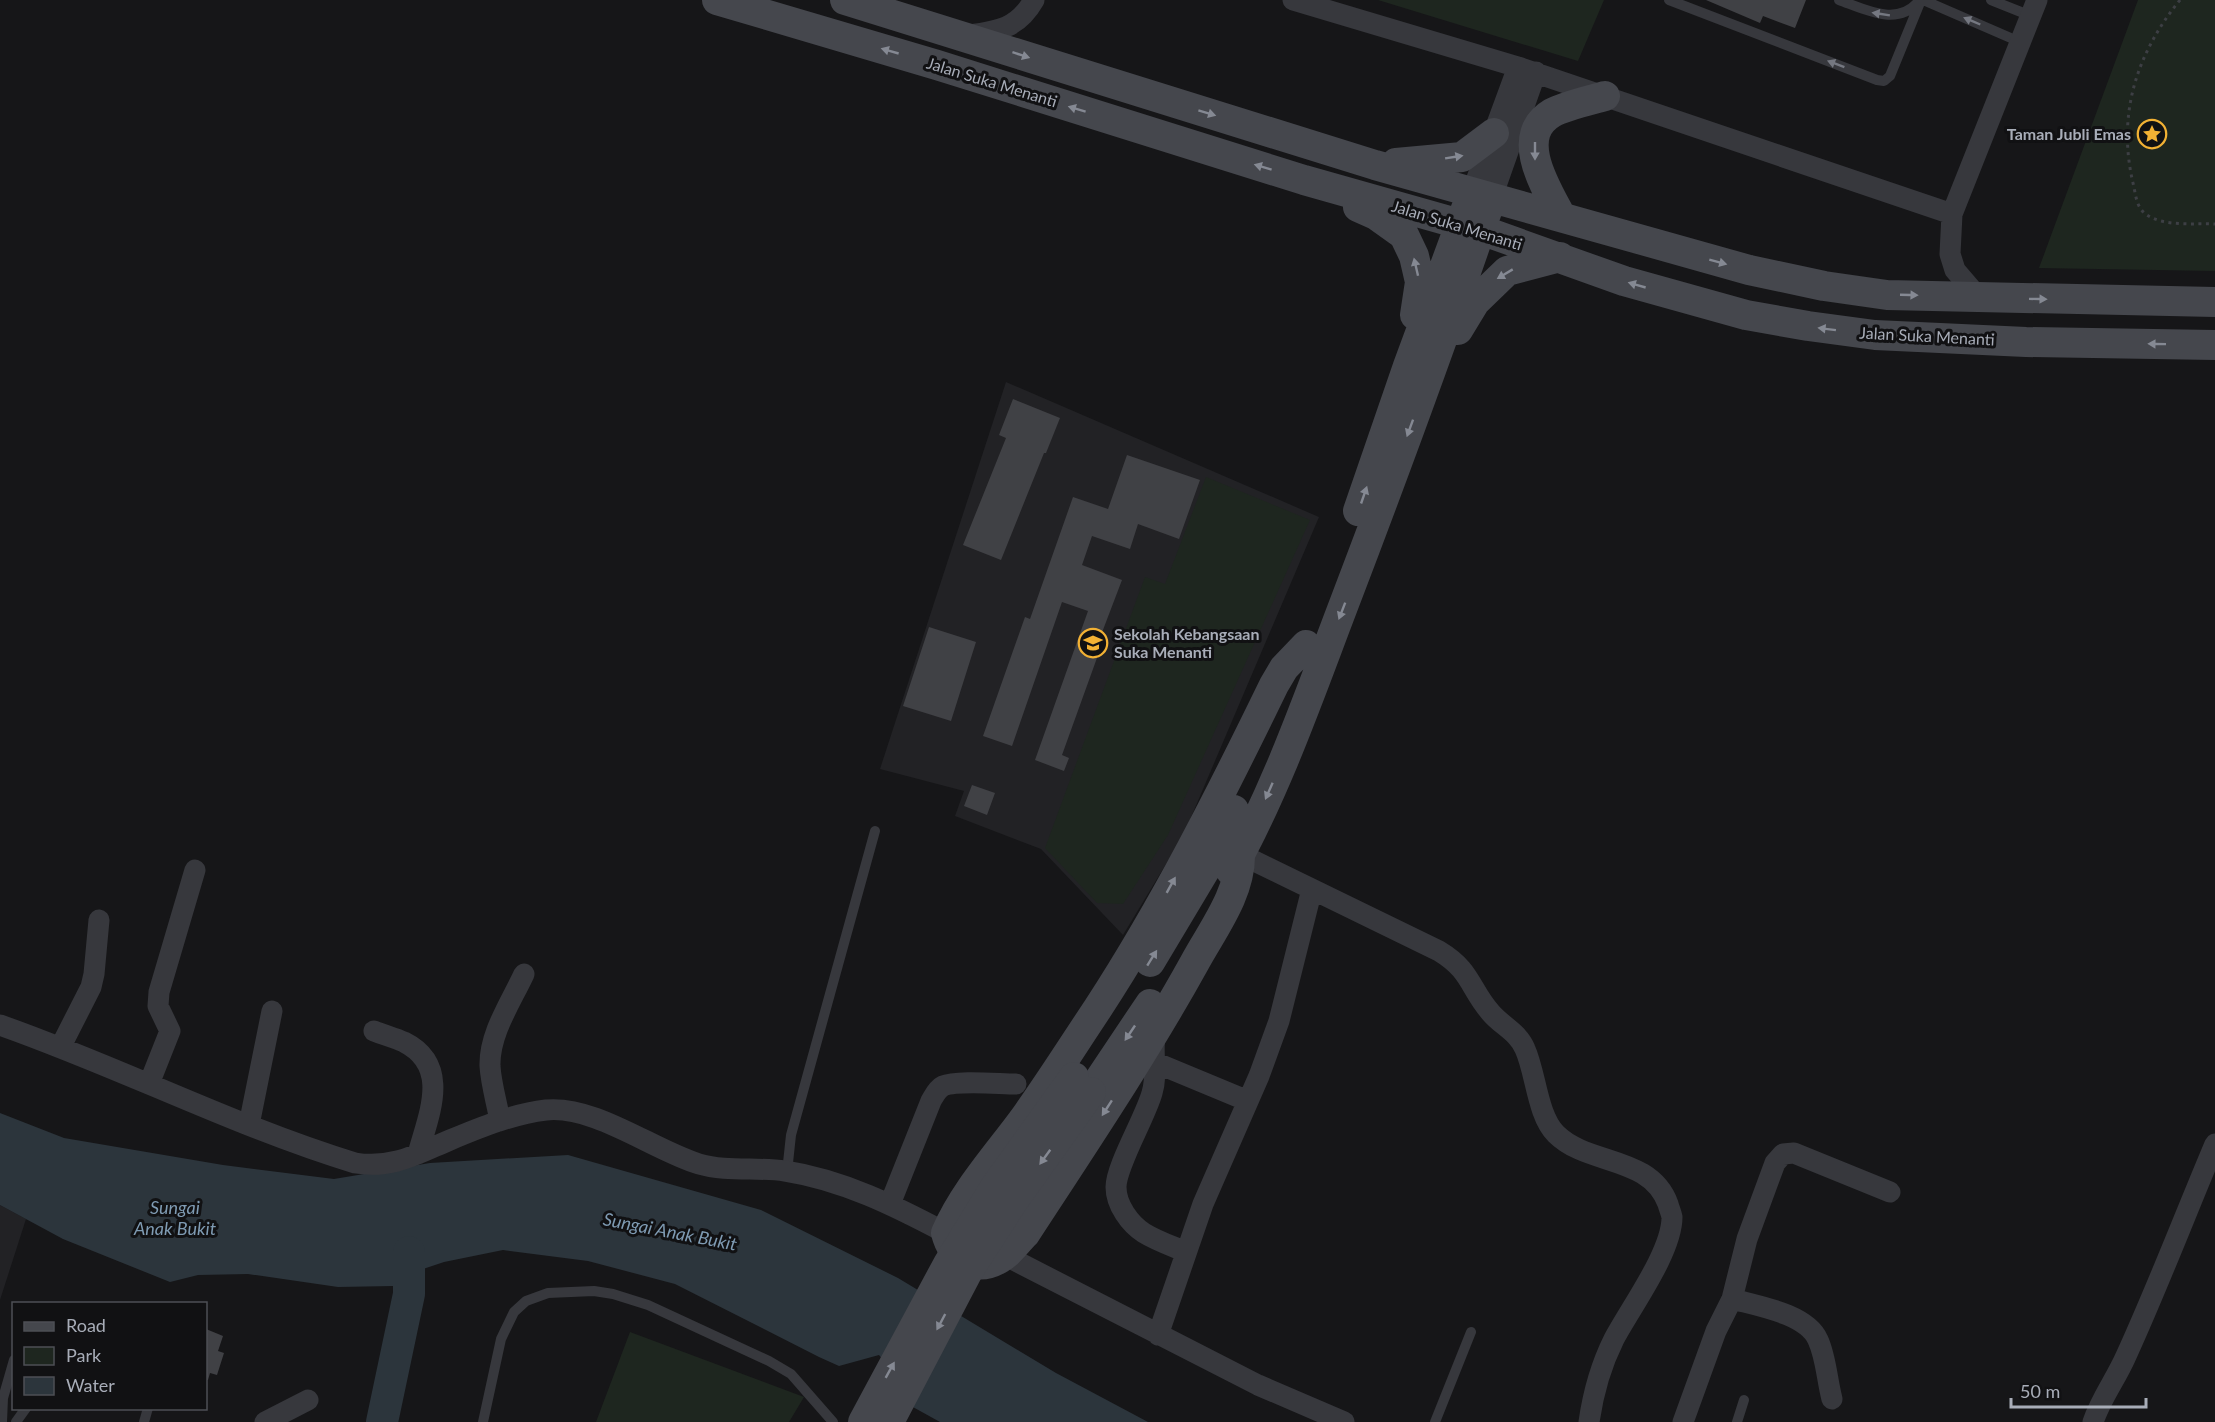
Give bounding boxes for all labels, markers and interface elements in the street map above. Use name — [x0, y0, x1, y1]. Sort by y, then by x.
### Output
one-way arrow — [1871, 9, 1890, 18]
one-way arrow — [1962, 16, 1980, 26]
one-way arrow — [881, 46, 899, 55]
one-way arrow — [1012, 51, 1030, 60]
street label: Jalan Suka Menanti — [925, 53, 1060, 110]
one-way arrow — [1827, 59, 1845, 68]
one-way arrow — [1068, 104, 1086, 113]
one-way arrow — [1198, 109, 1216, 118]
place icon: Taman Jubli Emas — [2136, 118, 2168, 150]
place label: Taman Jubli Emas — [2007, 124, 2131, 143]
one-way arrow — [1530, 142, 1540, 161]
one-way arrow — [1445, 153, 1464, 162]
one-way arrow — [1254, 162, 1272, 171]
street label: Jalan Suka Menanti — [1390, 196, 1525, 253]
one-way arrow — [1411, 257, 1421, 276]
one-way arrow — [1708, 257, 1727, 267]
one-way arrow — [1497, 269, 1513, 280]
one-way arrow — [1628, 280, 1646, 289]
one-way arrow — [1900, 291, 1919, 300]
one-way arrow — [2028, 294, 2047, 304]
street label: Jalan Suka Menanti — [1859, 322, 1995, 349]
one-way arrow — [1817, 324, 1836, 334]
one-way arrow — [2147, 340, 2166, 349]
one-way arrow — [1405, 419, 1415, 437]
one-way arrow — [1359, 486, 1369, 504]
one-way arrow — [1336, 602, 1346, 620]
place label: Sekolah Kebangsaan Suka Menanti — [1114, 624, 1260, 661]
school or university icon: Sekolah Kebangsaan Suka Menanti — [1077, 627, 1109, 659]
one-way arrow — [1264, 783, 1273, 800]
one-way arrow — [1166, 877, 1177, 893]
one-way arrow — [1147, 950, 1158, 966]
one-way arrow — [1125, 1025, 1136, 1041]
one-way arrow — [1102, 1100, 1113, 1116]
one-way arrow — [1039, 1149, 1051, 1165]
water label: Sungai Anak Bukit — [133, 1196, 217, 1239]
water label: Sungai Anak Bukit — [602, 1207, 739, 1255]
legend — [12, 1302, 207, 1410]
text: Road — [66, 1314, 106, 1336]
one-way arrow — [936, 1314, 946, 1331]
text: Park — [66, 1344, 102, 1366]
one-way arrow — [885, 1362, 896, 1378]
scale bar — [2011, 1371, 2146, 1409]
text: Water — [66, 1374, 115, 1396]
text: 50 m — [2020, 1380, 2060, 1402]

